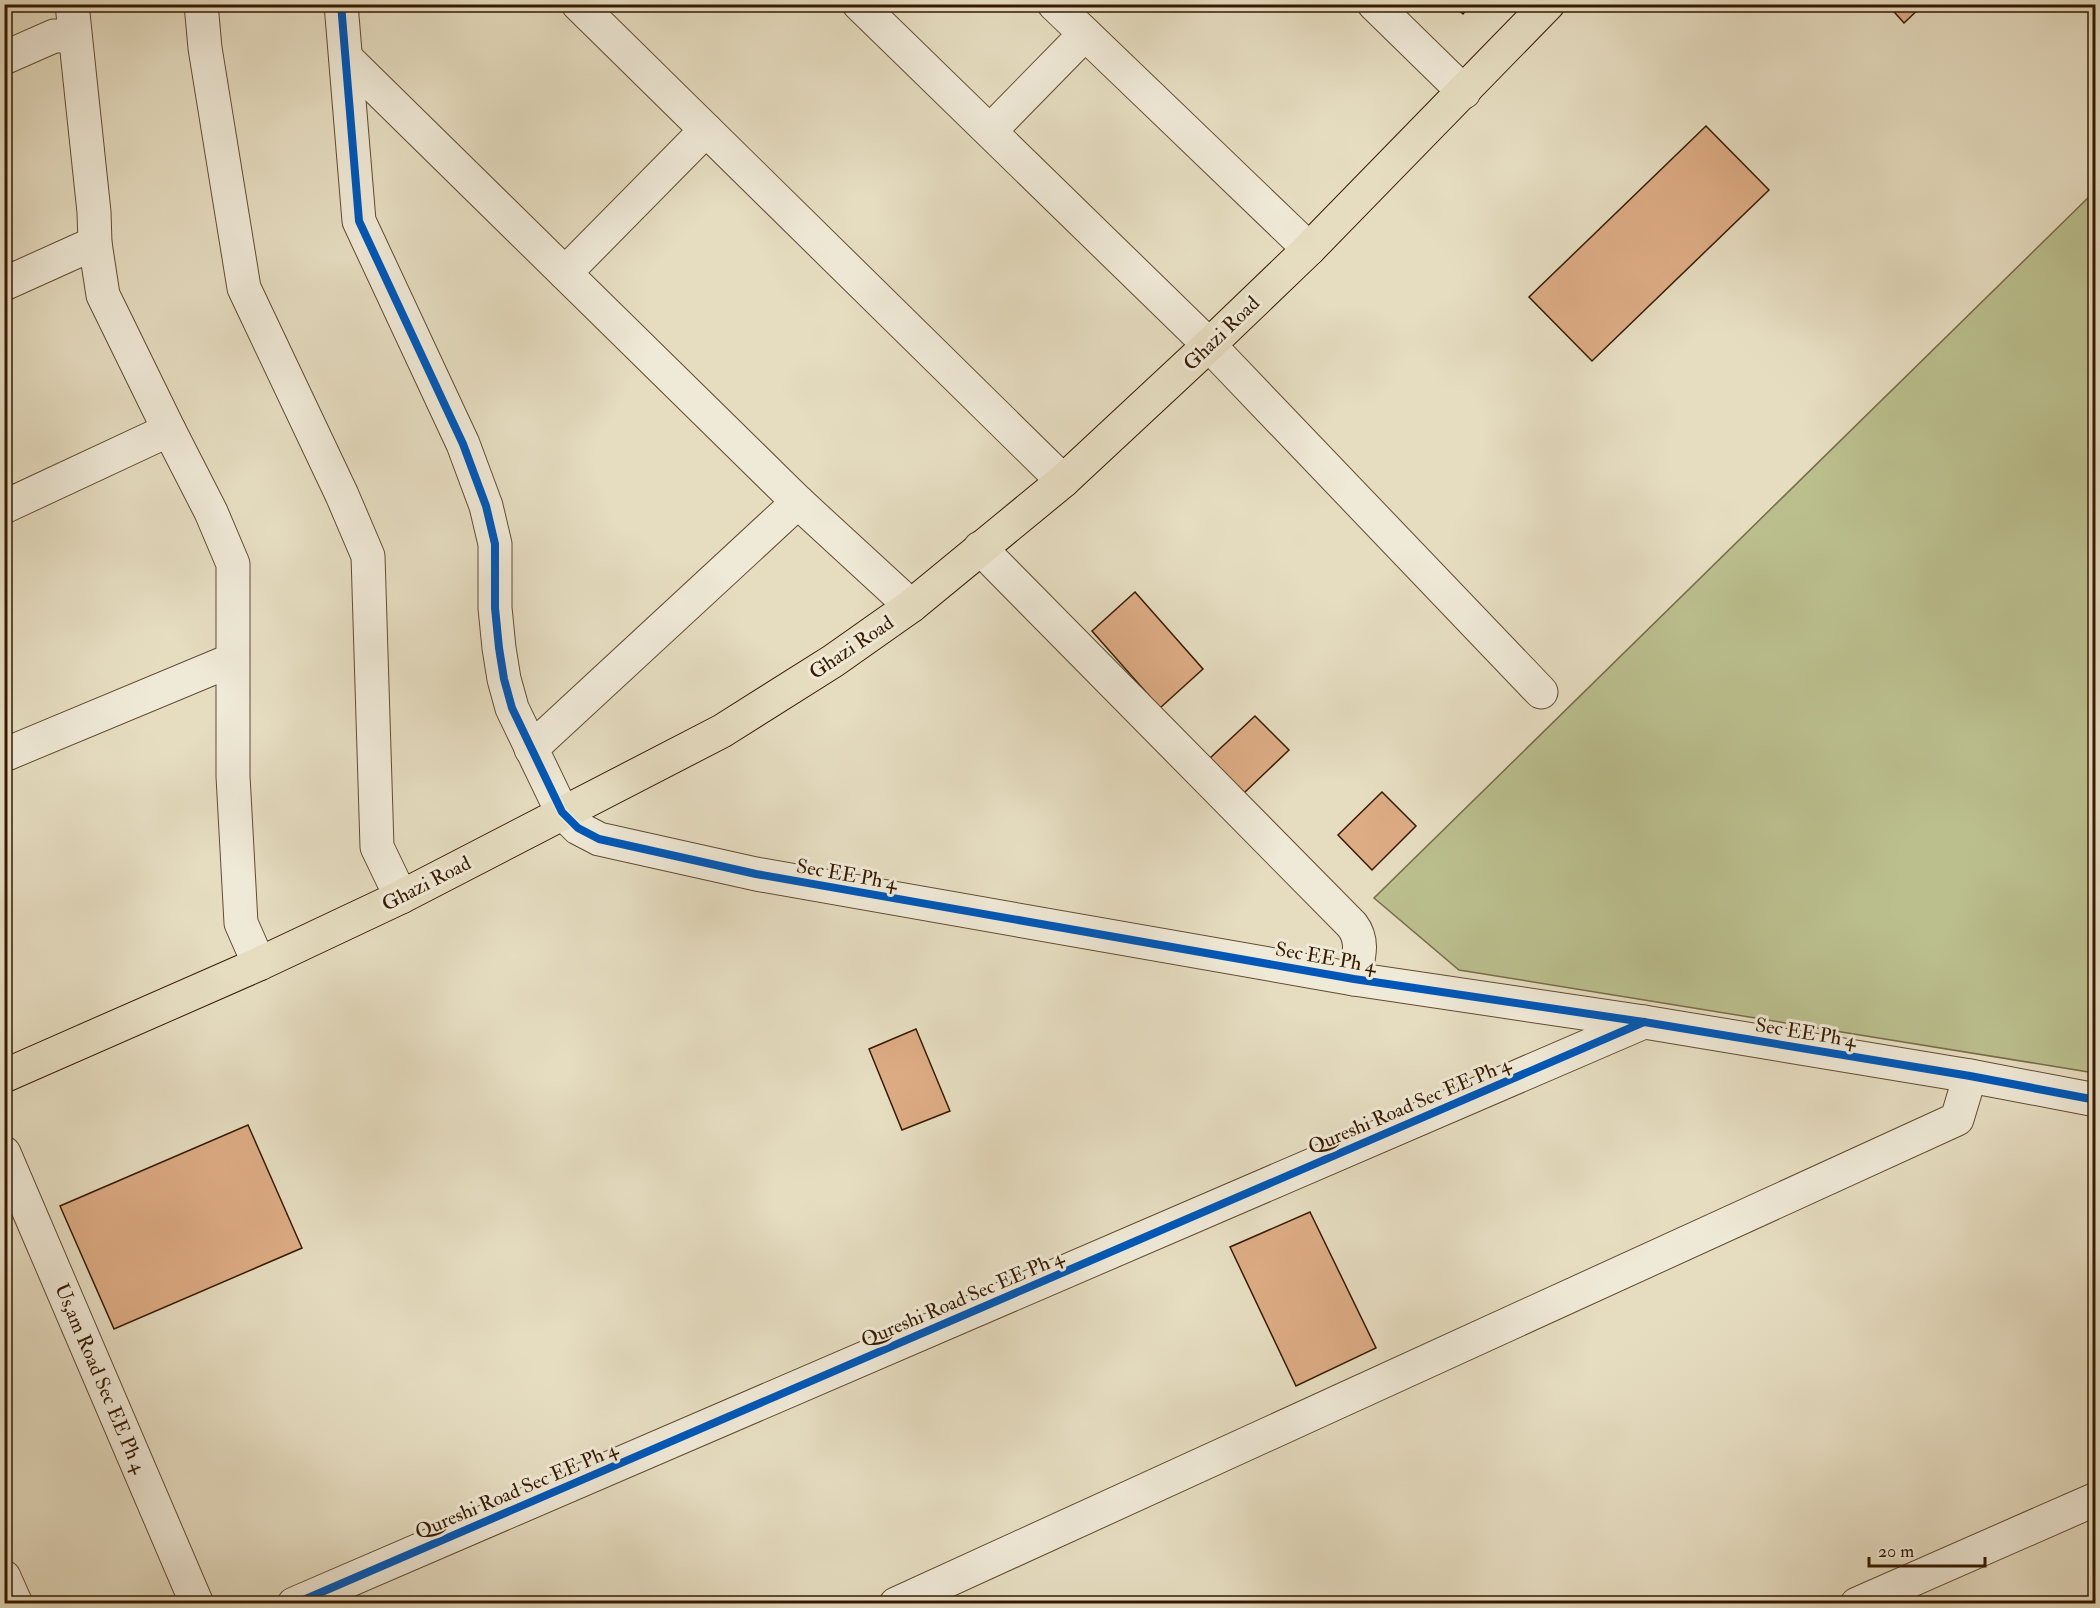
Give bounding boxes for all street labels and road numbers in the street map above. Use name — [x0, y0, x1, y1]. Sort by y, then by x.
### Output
street label: Ghazi Road — [1178, 291, 1265, 376]
street label: Ghazi Road — [804, 610, 898, 685]
street label: Ghazi Road — [378, 850, 475, 916]
street label: Sec EE Ph 4 — [795, 853, 900, 896]
street label: Sec EE Ph 4 — [1274, 936, 1379, 979]
street label: Sec EE Ph 4 — [1754, 1012, 1859, 1053]
street label: Qureshi Road Sec EE Ph 4 — [1304, 1051, 1515, 1160]
street label: Qureshi Road Sec EE Ph 4 — [857, 1244, 1068, 1353]
street label: Us,am Road Sec EE Ph 4 — [49, 1280, 152, 1478]
street label: Qureshi Road Sec EE Ph 4 — [411, 1436, 622, 1545]

